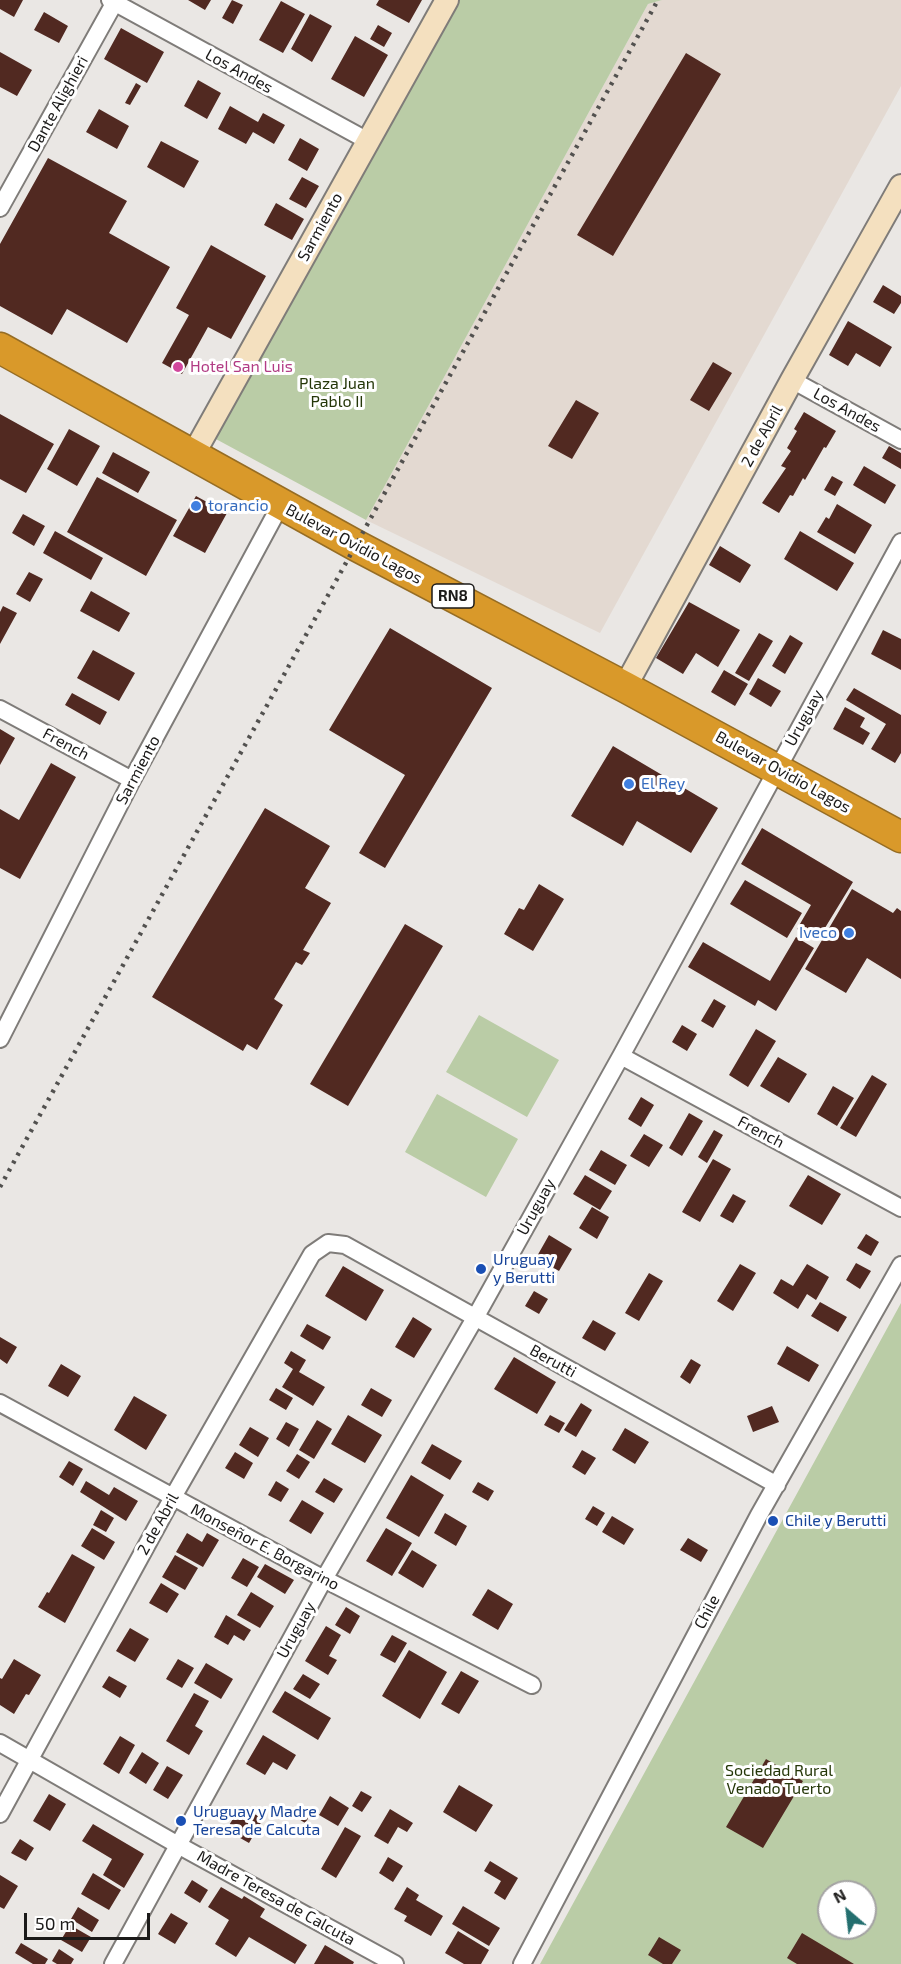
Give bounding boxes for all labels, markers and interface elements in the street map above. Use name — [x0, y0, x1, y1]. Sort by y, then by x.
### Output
street label: Los Andes — [202, 45, 276, 97]
street label: Dante Alighieri — [24, 53, 92, 155]
street label: Sarmiento — [293, 189, 347, 265]
place label: Hotel San Luis — [190, 357, 293, 377]
marker: Hotel San Luis — [171, 360, 185, 374]
park label: Plaza Juan Pablo II — [299, 374, 375, 412]
street label: Los Andes — [810, 384, 884, 436]
street label: 2 de Abril — [737, 402, 787, 470]
place label: torancio — [208, 496, 269, 516]
marker: torancio — [189, 499, 203, 513]
street label: Bulevar Ovidio Lagos — [283, 500, 425, 588]
road number: RN8 — [432, 584, 474, 608]
street label: Uruguay — [781, 686, 827, 750]
street label: French — [40, 724, 92, 764]
street label: Bulevar Ovidio Lagos — [712, 727, 854, 817]
street label: Sarmiento — [112, 732, 164, 808]
place label: El Rey — [641, 774, 685, 794]
marker: El Rey — [622, 777, 636, 791]
place label: Iveco — [799, 923, 837, 943]
marker: Iveco — [842, 926, 856, 940]
street label: French — [735, 1112, 787, 1152]
street label: Uruguay — [513, 1175, 559, 1239]
place label: Uruguay y Berutti — [493, 1250, 555, 1288]
marker: Uruguay y Berutti — [474, 1262, 488, 1276]
street label: Berutti — [526, 1340, 580, 1382]
street label: 2 de Abril — [133, 1490, 183, 1558]
street label: Monseñor E. Borgarino — [187, 1500, 343, 1594]
place label: Chile y Berutti — [785, 1511, 887, 1531]
marker: Chile y Berutti — [766, 1514, 780, 1528]
street label: Chile — [690, 1592, 724, 1632]
street label: Uruguay — [273, 1598, 319, 1662]
park label: Sociedad Rural Venado Tuerto — [725, 1761, 833, 1799]
place label: Uruguay y Madre Teresa de Calcuta — [193, 1802, 320, 1840]
marker: Uruguay y Madre Teresa de Calcuta — [174, 1814, 188, 1828]
street label: Madre Teresa de Calcuta — [194, 1847, 358, 1949]
north arrow — [817, 1880, 877, 1940]
text: N — [830, 1884, 849, 1907]
scale bar — [27, 1901, 153, 1939]
text: 50 m — [35, 1912, 75, 1934]

